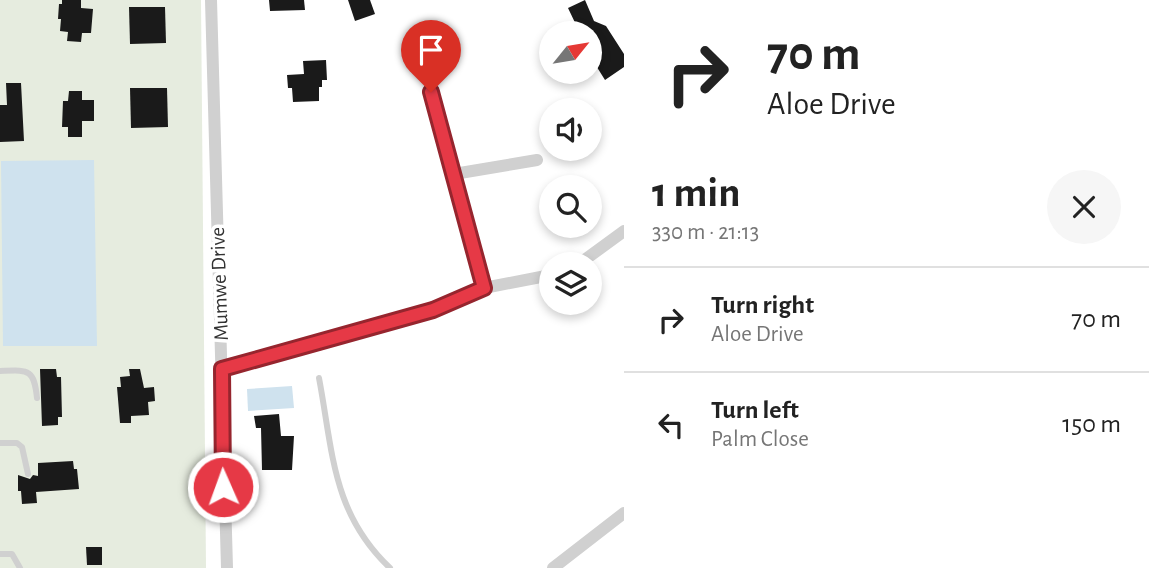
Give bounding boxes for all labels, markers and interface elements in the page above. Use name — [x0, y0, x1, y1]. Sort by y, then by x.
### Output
pin — [401, 20, 461, 92]
north arrow — [539, 21, 602, 84]
map controls — [539, 21, 602, 315]
icon: right — [652, 28, 743, 119]
text: 70 m — [767, 30, 861, 79]
icon: arrive — [412, 31, 450, 69]
text: Aloe Drive — [767, 88, 896, 120]
button: sound — [539, 98, 602, 161]
button: close — [1047, 170, 1121, 244]
text: 1 min — [652, 172, 741, 214]
button: search — [539, 175, 602, 238]
text: 330 m · 21:13 — [652, 221, 759, 244]
street label: Mumwe Drive — [207, 227, 232, 341]
button: layers — [539, 252, 602, 315]
text: Turn right — [711, 292, 814, 318]
icon: right — [652, 301, 690, 339]
text: 70 m — [1071, 306, 1121, 332]
text: Aloe Drive — [711, 323, 804, 346]
text: Turn left — [711, 397, 799, 423]
icon: left — [652, 406, 690, 444]
text: 150 m — [1062, 411, 1121, 437]
text: Palm Close — [711, 428, 809, 451]
position arrow — [186, 450, 260, 524]

